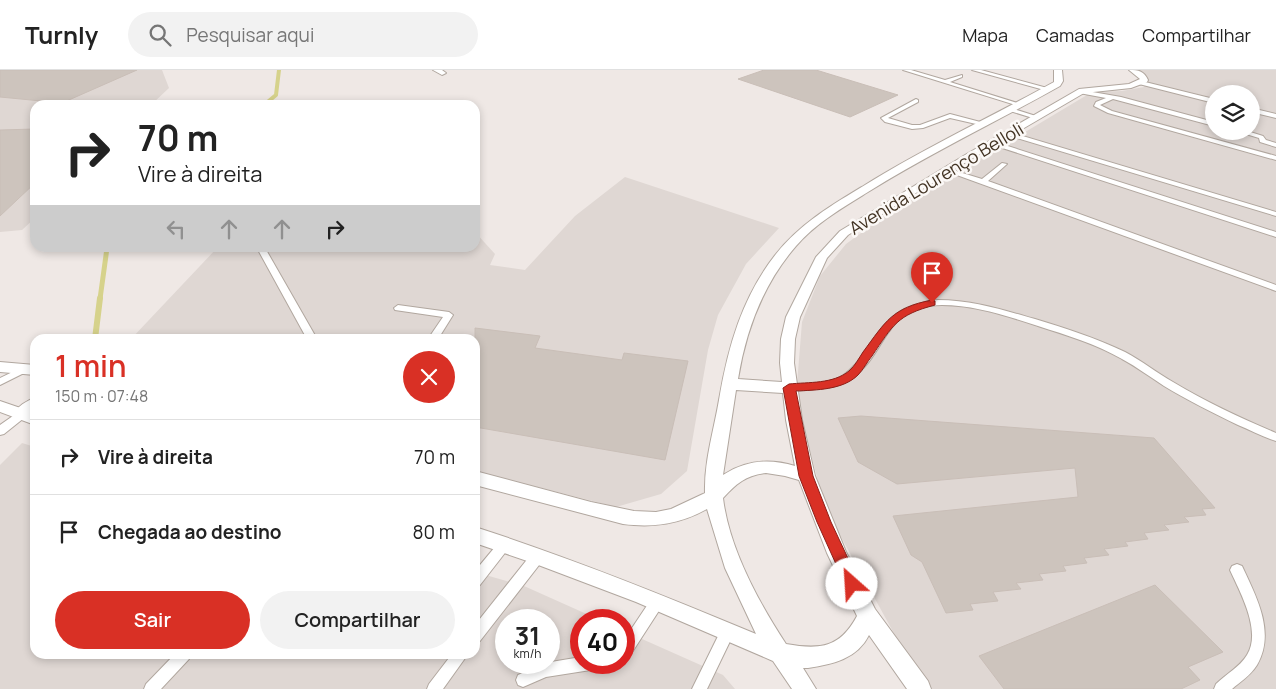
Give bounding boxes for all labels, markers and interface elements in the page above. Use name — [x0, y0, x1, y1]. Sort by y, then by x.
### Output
search box — [128, 12, 478, 57]
text: Turnly — [25, 18, 98, 51]
icon: search — [146, 21, 174, 49]
text: Pesquisar aqui — [186, 22, 314, 48]
text: Mapa — [962, 23, 1008, 47]
text: Camadas — [1036, 23, 1114, 47]
text: Compartilhar — [1142, 23, 1251, 47]
map controls — [1205, 85, 1260, 140]
button: layers — [1205, 85, 1260, 140]
text: 70 m — [138, 114, 218, 162]
street label: Avenida Lourenço Belloli — [844, 116, 1028, 240]
icon: right — [55, 120, 120, 185]
text: Vire à direita — [138, 159, 262, 189]
icon: left — [162, 215, 190, 243]
icon: ahead — [215, 215, 243, 243]
icon: ahead — [268, 215, 296, 243]
icon: right — [321, 215, 349, 243]
pin — [911, 252, 953, 303]
icon: arrive — [918, 259, 946, 287]
text: 1 min — [55, 345, 127, 386]
button: close — [403, 351, 455, 403]
text: 150 m · 07:48 — [55, 385, 148, 407]
icon: right — [55, 443, 83, 471]
text: Vire à direita — [98, 444, 213, 470]
text: 70 m — [414, 444, 455, 470]
icon: arrive — [55, 518, 83, 546]
text: Chegada ao destino — [98, 519, 281, 545]
text: 80 m — [412, 519, 455, 545]
position arrow — [825, 557, 877, 609]
button: Sair — [55, 591, 250, 649]
button: Compartilhar — [260, 591, 455, 649]
speed limit sign: 40 — [570, 609, 635, 674]
text: 31 — [515, 618, 540, 653]
text: km/h — [514, 645, 541, 662]

